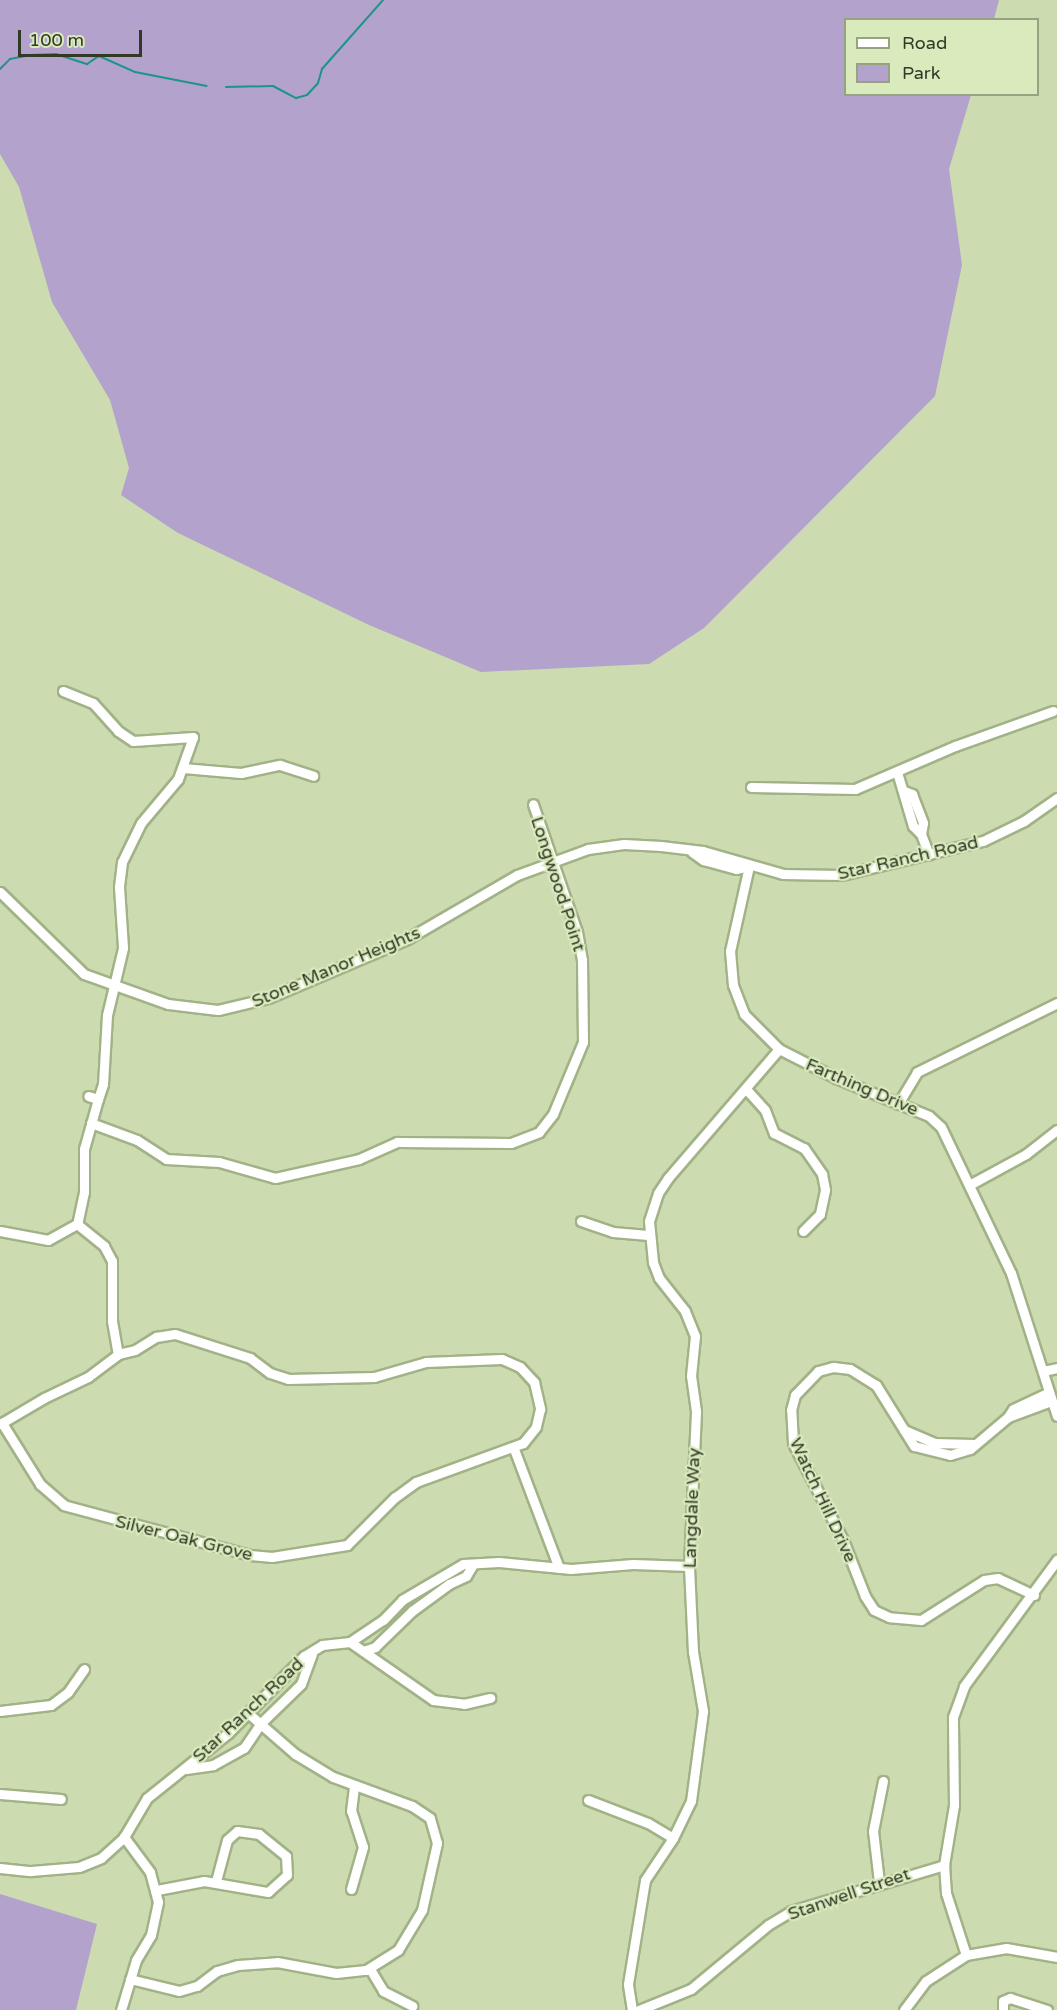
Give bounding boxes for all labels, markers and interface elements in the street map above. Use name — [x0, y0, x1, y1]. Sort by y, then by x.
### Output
scale bar — [21, 18, 146, 56]
legend — [844, 18, 1039, 96]
text: 100 m — [29, 29, 84, 51]
text: Road — [902, 32, 947, 54]
text: Park — [902, 62, 940, 84]
street label: Longwood Point — [526, 814, 590, 954]
street label: Star Ranch Road — [836, 831, 980, 885]
street label: Stone Manor Heights — [249, 922, 423, 1012]
street label: Farthing Drive — [802, 1054, 922, 1120]
street label: Watch Hill Drive — [785, 1434, 861, 1566]
street label: Langdale Way — [679, 1447, 705, 1569]
street label: Silver Oak Grove — [113, 1510, 255, 1566]
street label: Star Ranch Road — [188, 1653, 308, 1767]
street label: Stanwell Street — [785, 1863, 913, 1925]

